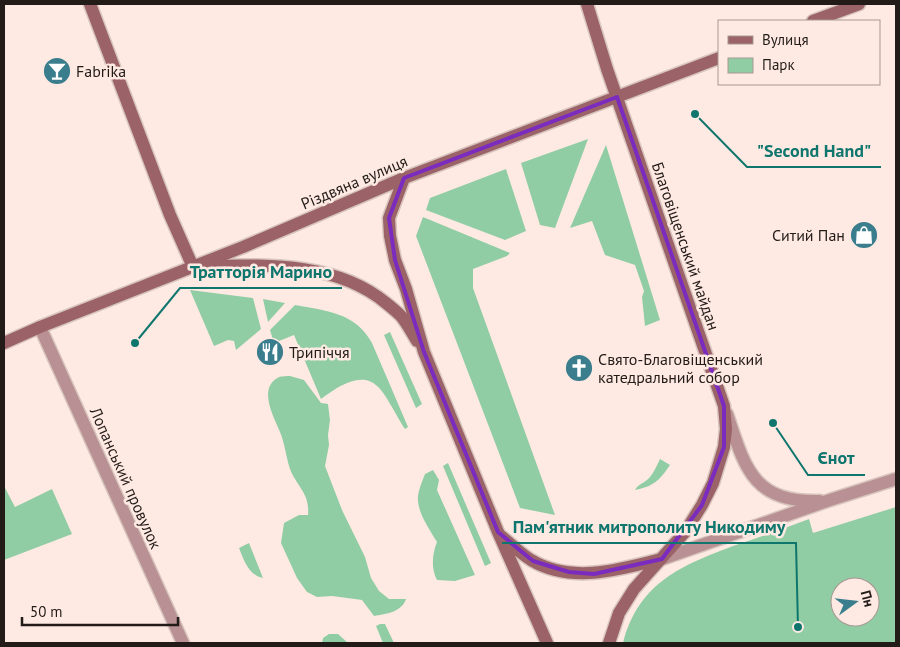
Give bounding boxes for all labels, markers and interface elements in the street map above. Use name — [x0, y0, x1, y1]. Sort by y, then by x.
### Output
legend — [718, 20, 880, 85]
text: Вулиця — [762, 30, 809, 49]
text: Парк — [762, 55, 795, 74]
bar icon: Fabrika — [42, 56, 72, 86]
place label: Fabrika — [76, 61, 126, 81]
callout: "Second Hand" — [747, 134, 881, 167]
text: "Second Hand" — [757, 139, 871, 162]
street label: Різдвяна вулиця — [298, 151, 410, 213]
street label: Благовіщенський майдан — [648, 159, 724, 333]
shop icon: Ситий Пан — [849, 220, 879, 250]
place label: Ситий Пан — [772, 225, 845, 245]
callout: Тратторія Марино — [180, 255, 342, 288]
text: Тратторія Марино — [190, 260, 333, 283]
restaurant icon: Трипіччя — [255, 337, 285, 367]
place label: Трипіччя — [289, 342, 350, 362]
place label: Свято-Благовіщенський катедральний собор — [598, 349, 763, 387]
church icon: Свято-Благовіщенський катедральний собор — [564, 353, 594, 383]
street label: Лопанський провулок — [85, 403, 166, 552]
callout: Єнот — [808, 442, 865, 475]
text: Єнот — [817, 446, 855, 469]
callout: Пам'ятник митрополиту Никодиму — [502, 510, 796, 543]
text: Пам'ятник митрополиту Никодиму — [513, 515, 786, 538]
north arrow — [830, 577, 880, 627]
text: Пн — [857, 588, 878, 609]
scale bar — [22, 594, 179, 626]
text: 50 m — [30, 602, 63, 621]

